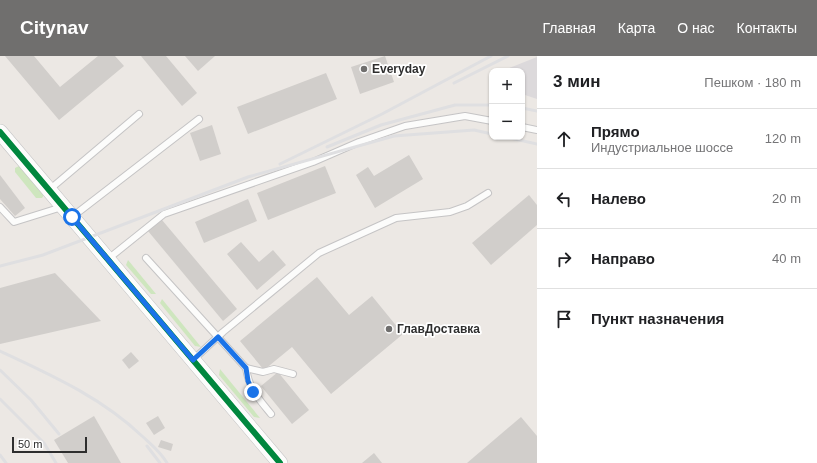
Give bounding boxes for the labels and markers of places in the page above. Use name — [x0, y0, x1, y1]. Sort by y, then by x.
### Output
place label: Everyday — [372, 62, 426, 76]
marker: Everyday — [359, 64, 369, 74]
place label: ГлавДоставка — [397, 322, 480, 336]
marker: ГлавДоставка — [384, 324, 394, 334]

